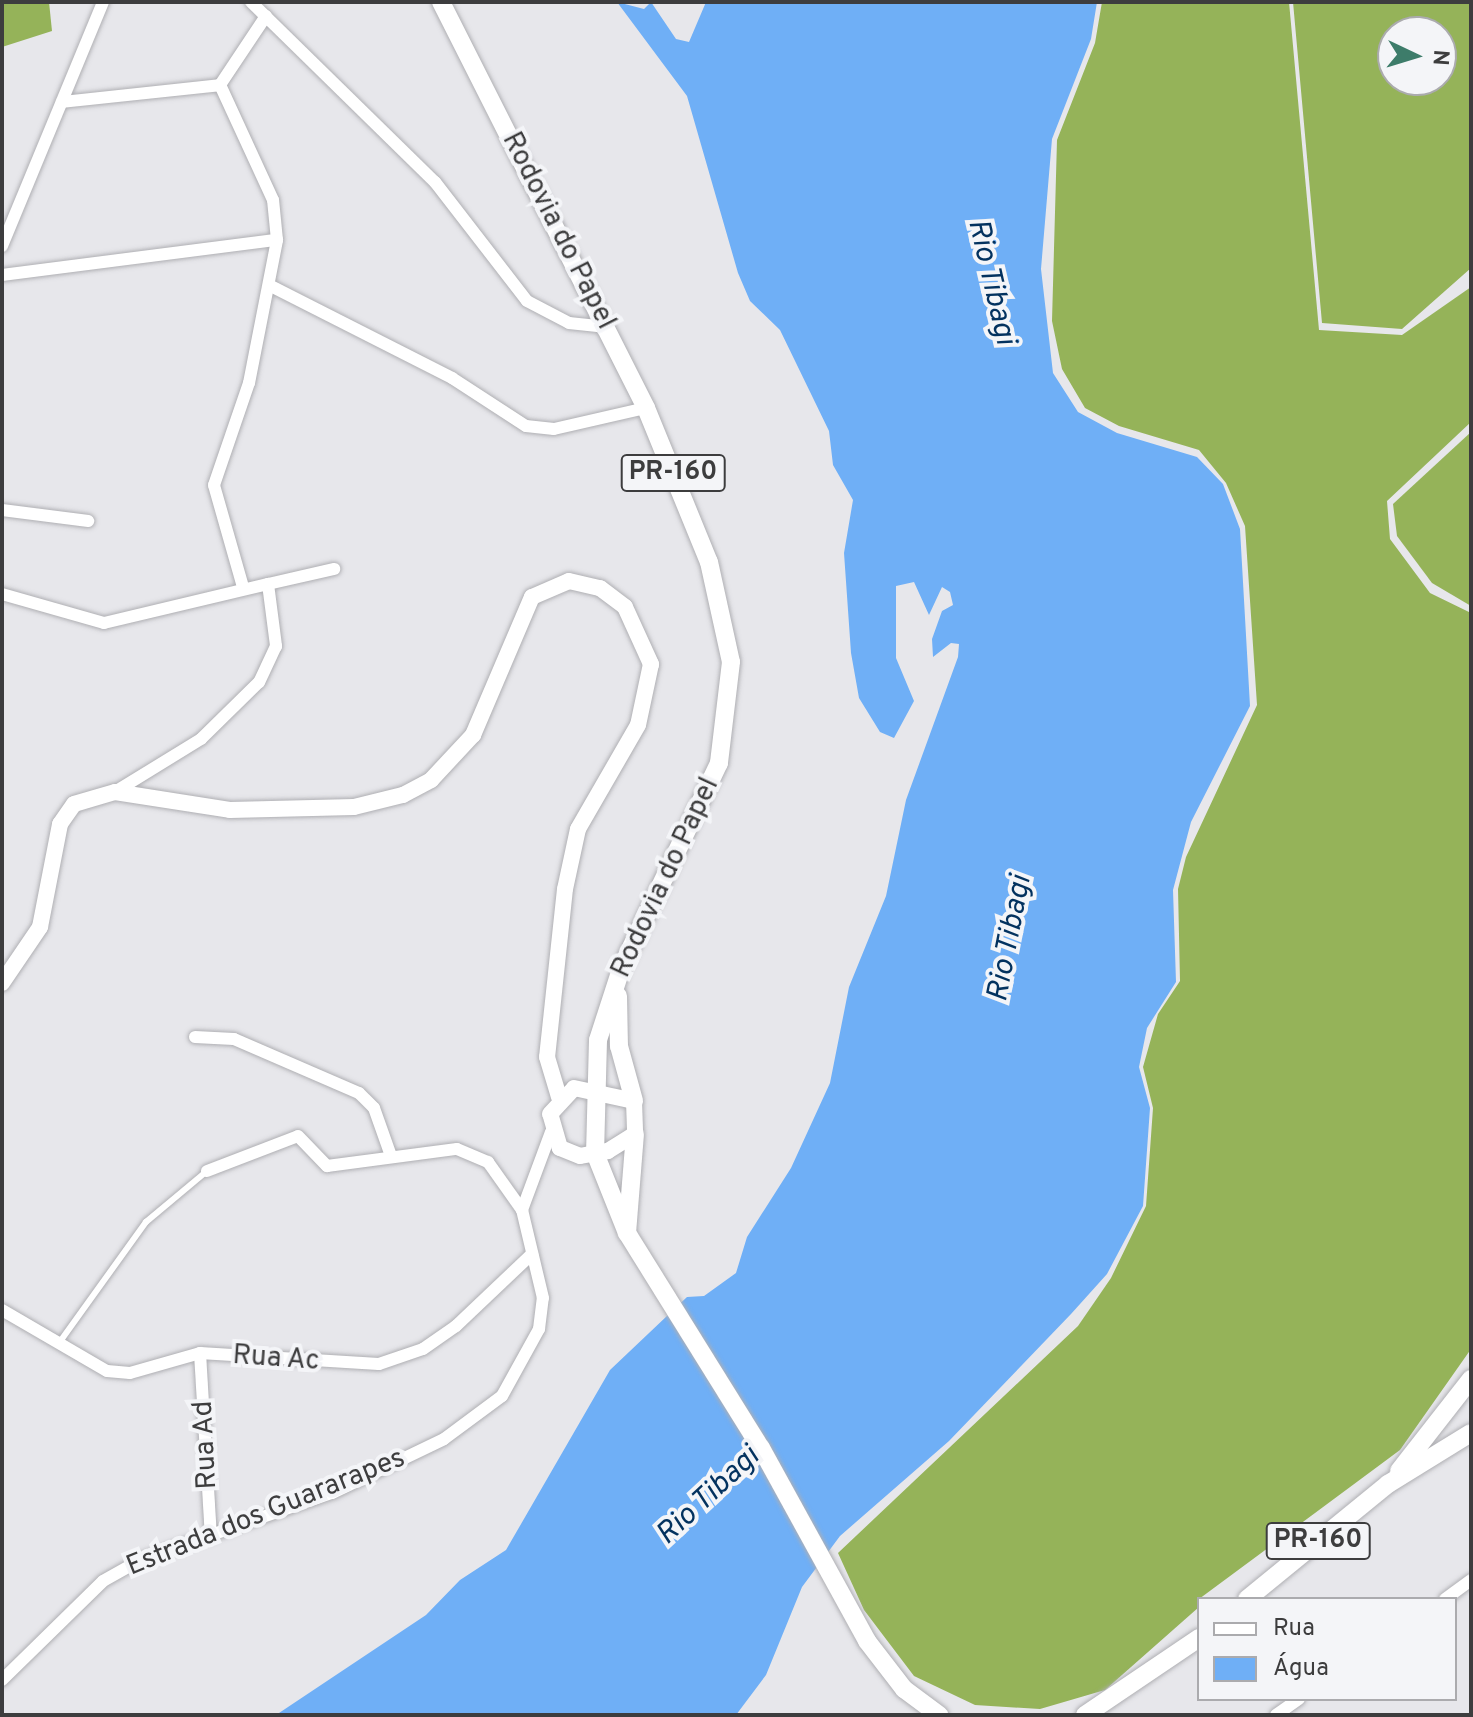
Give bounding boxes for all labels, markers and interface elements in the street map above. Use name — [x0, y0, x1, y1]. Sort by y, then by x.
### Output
north arrow — [1377, 16, 1457, 96]
text: N — [1425, 49, 1453, 66]
street label: Rodovia do Papel — [494, 127, 622, 335]
water label: Rio Tibagi — [958, 215, 1022, 349]
road number: PR-160 — [619, 451, 727, 495]
street label: Rodovia do Papel — [605, 773, 727, 983]
water label: Rio Tibagi — [981, 872, 1041, 1006]
street label: Rua Ac — [231, 1339, 321, 1379]
street label: Rua Ad — [187, 1399, 225, 1491]
water label: Rio Tibagi — [650, 1440, 768, 1554]
street label: Estrada dos Guararapes — [122, 1442, 410, 1584]
road number: PR-160 — [1264, 1519, 1372, 1563]
legend — [1197, 1597, 1457, 1701]
text: Rua — [1273, 1614, 1315, 1644]
text: Água — [1273, 1654, 1329, 1684]

